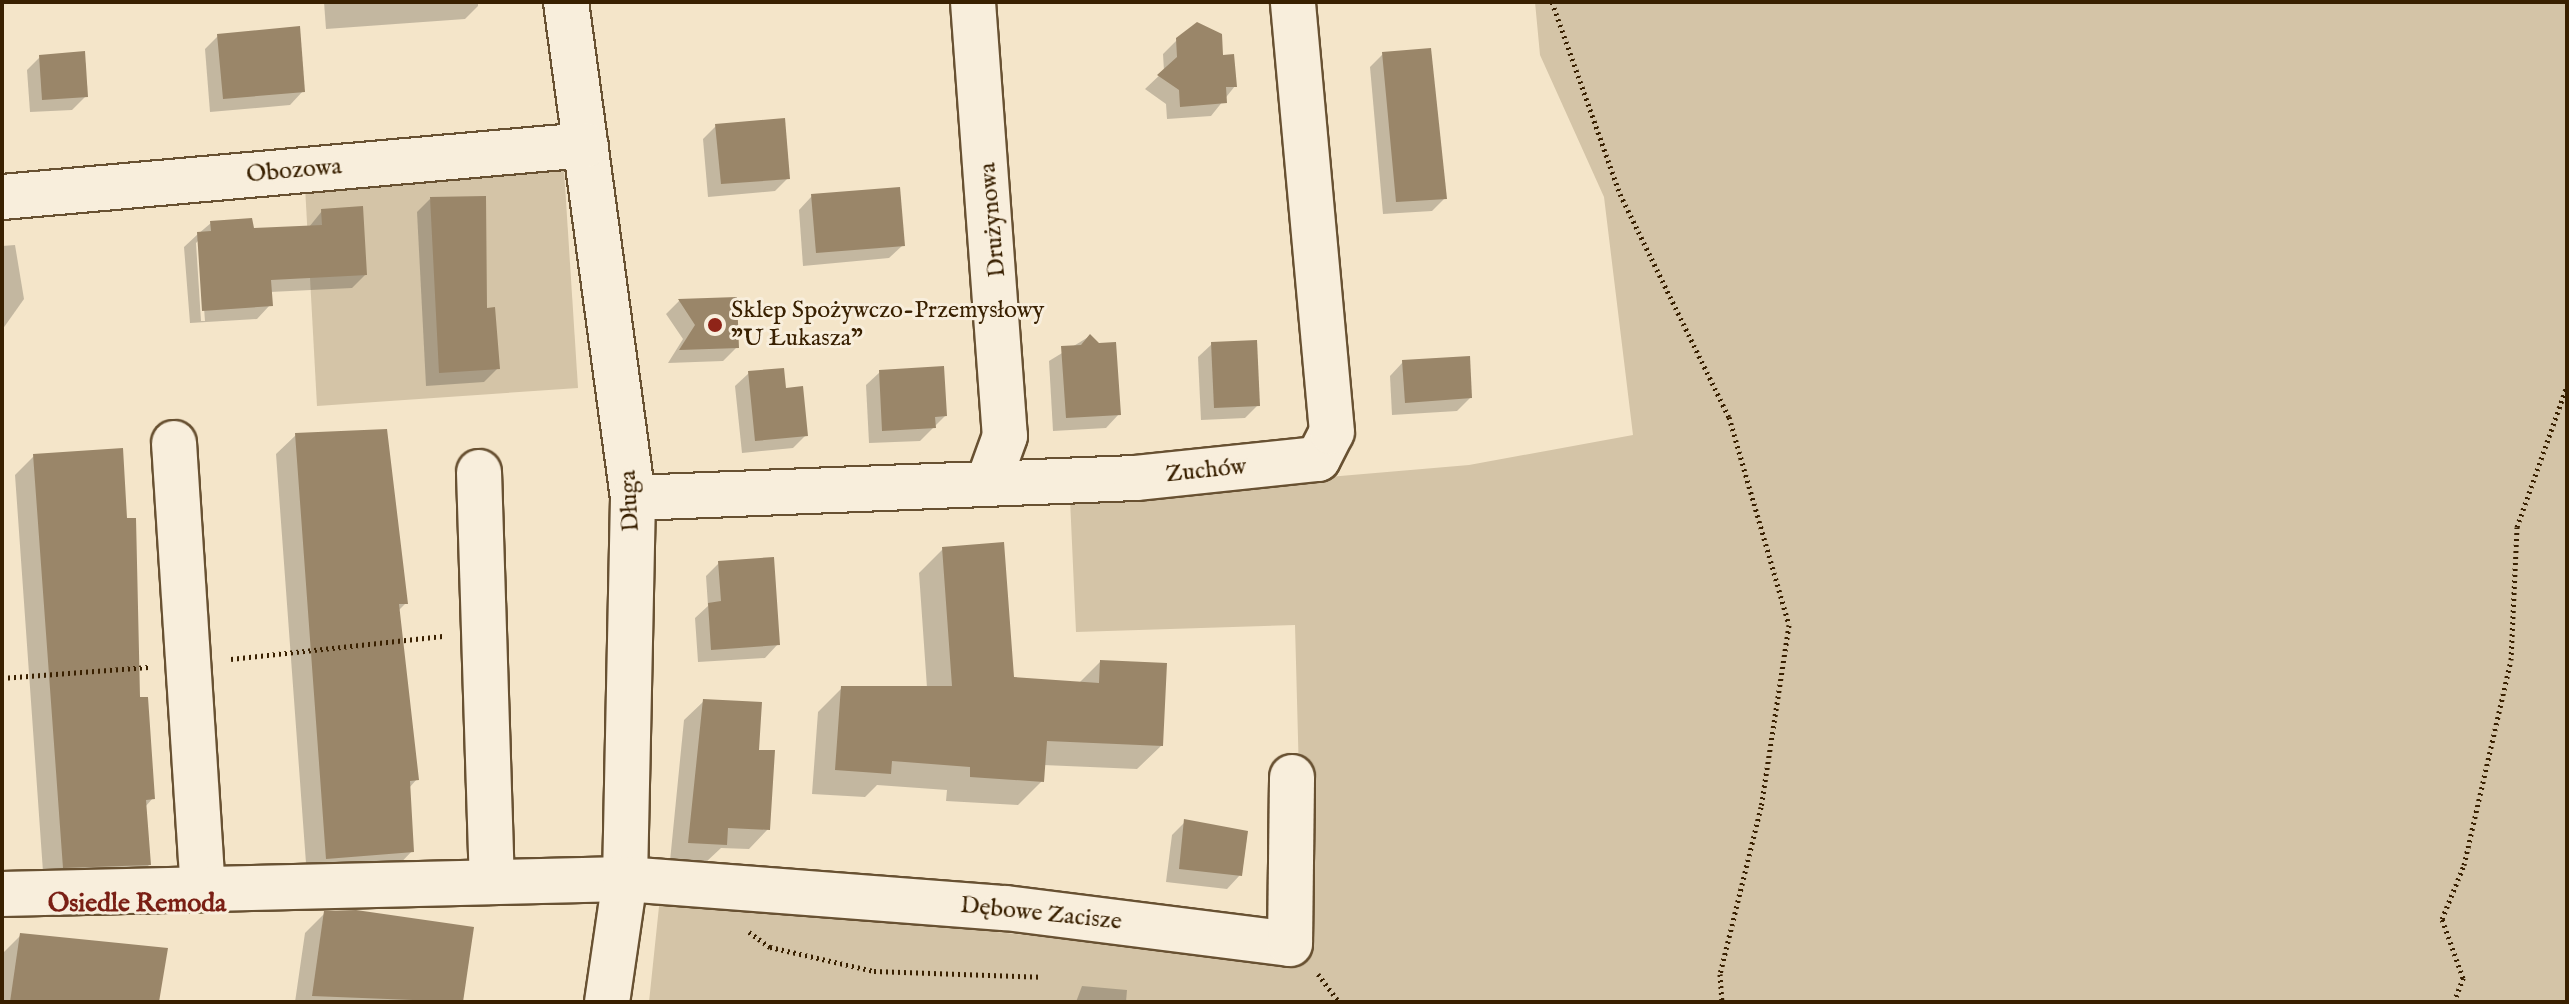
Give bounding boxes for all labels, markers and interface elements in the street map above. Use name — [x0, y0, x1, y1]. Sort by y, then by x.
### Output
street label: Obozowa — [245, 152, 343, 190]
street label: Drużynowa — [974, 161, 1012, 279]
place label: Sklep Spożywczo-Przemysłowy "U Łukasza" — [731, 297, 1044, 353]
marker: Sklep Spożywczo-Przemysłowy "U Łukasza" — [706, 316, 724, 334]
street label: Zuchów — [1164, 452, 1248, 490]
street label: Długa — [614, 470, 646, 532]
district label: Osiedle Remoda — [48, 888, 226, 920]
street label: Dębowe Zacisze — [959, 891, 1123, 937]

